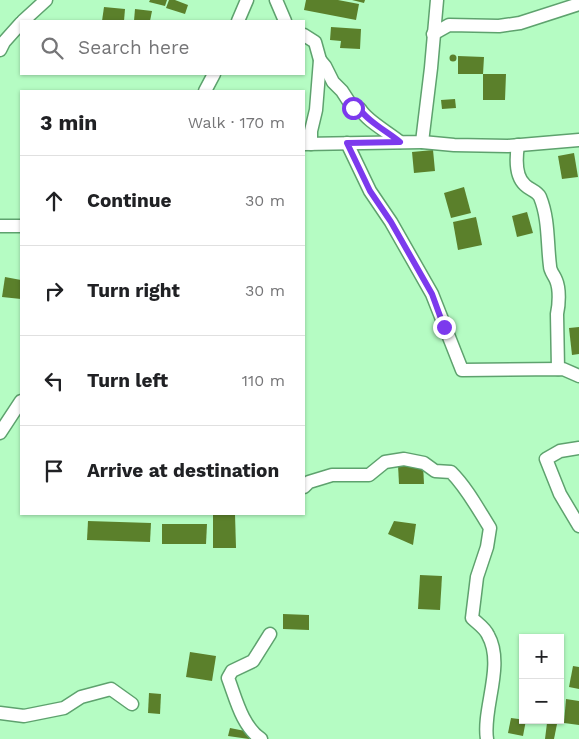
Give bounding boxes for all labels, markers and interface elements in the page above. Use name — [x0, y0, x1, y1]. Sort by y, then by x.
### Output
search box — [20, 20, 305, 75]
icon: search — [38, 34, 66, 62]
text: Search here — [78, 36, 189, 59]
route start — [342, 97, 365, 120]
text: 3 min — [40, 110, 97, 135]
text: Walk · 170 m — [188, 113, 285, 132]
icon: ahead — [40, 187, 68, 215]
text: Continue — [87, 189, 171, 212]
text: 30 m — [245, 191, 285, 210]
icon: right — [40, 277, 68, 305]
text: Turn right — [87, 279, 180, 302]
text: 30 m — [245, 281, 285, 300]
route end — [433, 316, 456, 339]
icon: left — [40, 367, 68, 395]
text: Turn left — [87, 369, 168, 392]
text: 110 m — [242, 371, 285, 390]
icon: arrive — [40, 457, 68, 485]
text: Arrive at destination — [87, 459, 279, 482]
map controls — [519, 634, 564, 724]
button: + — [519, 634, 564, 679]
button: − — [519, 679, 564, 724]

